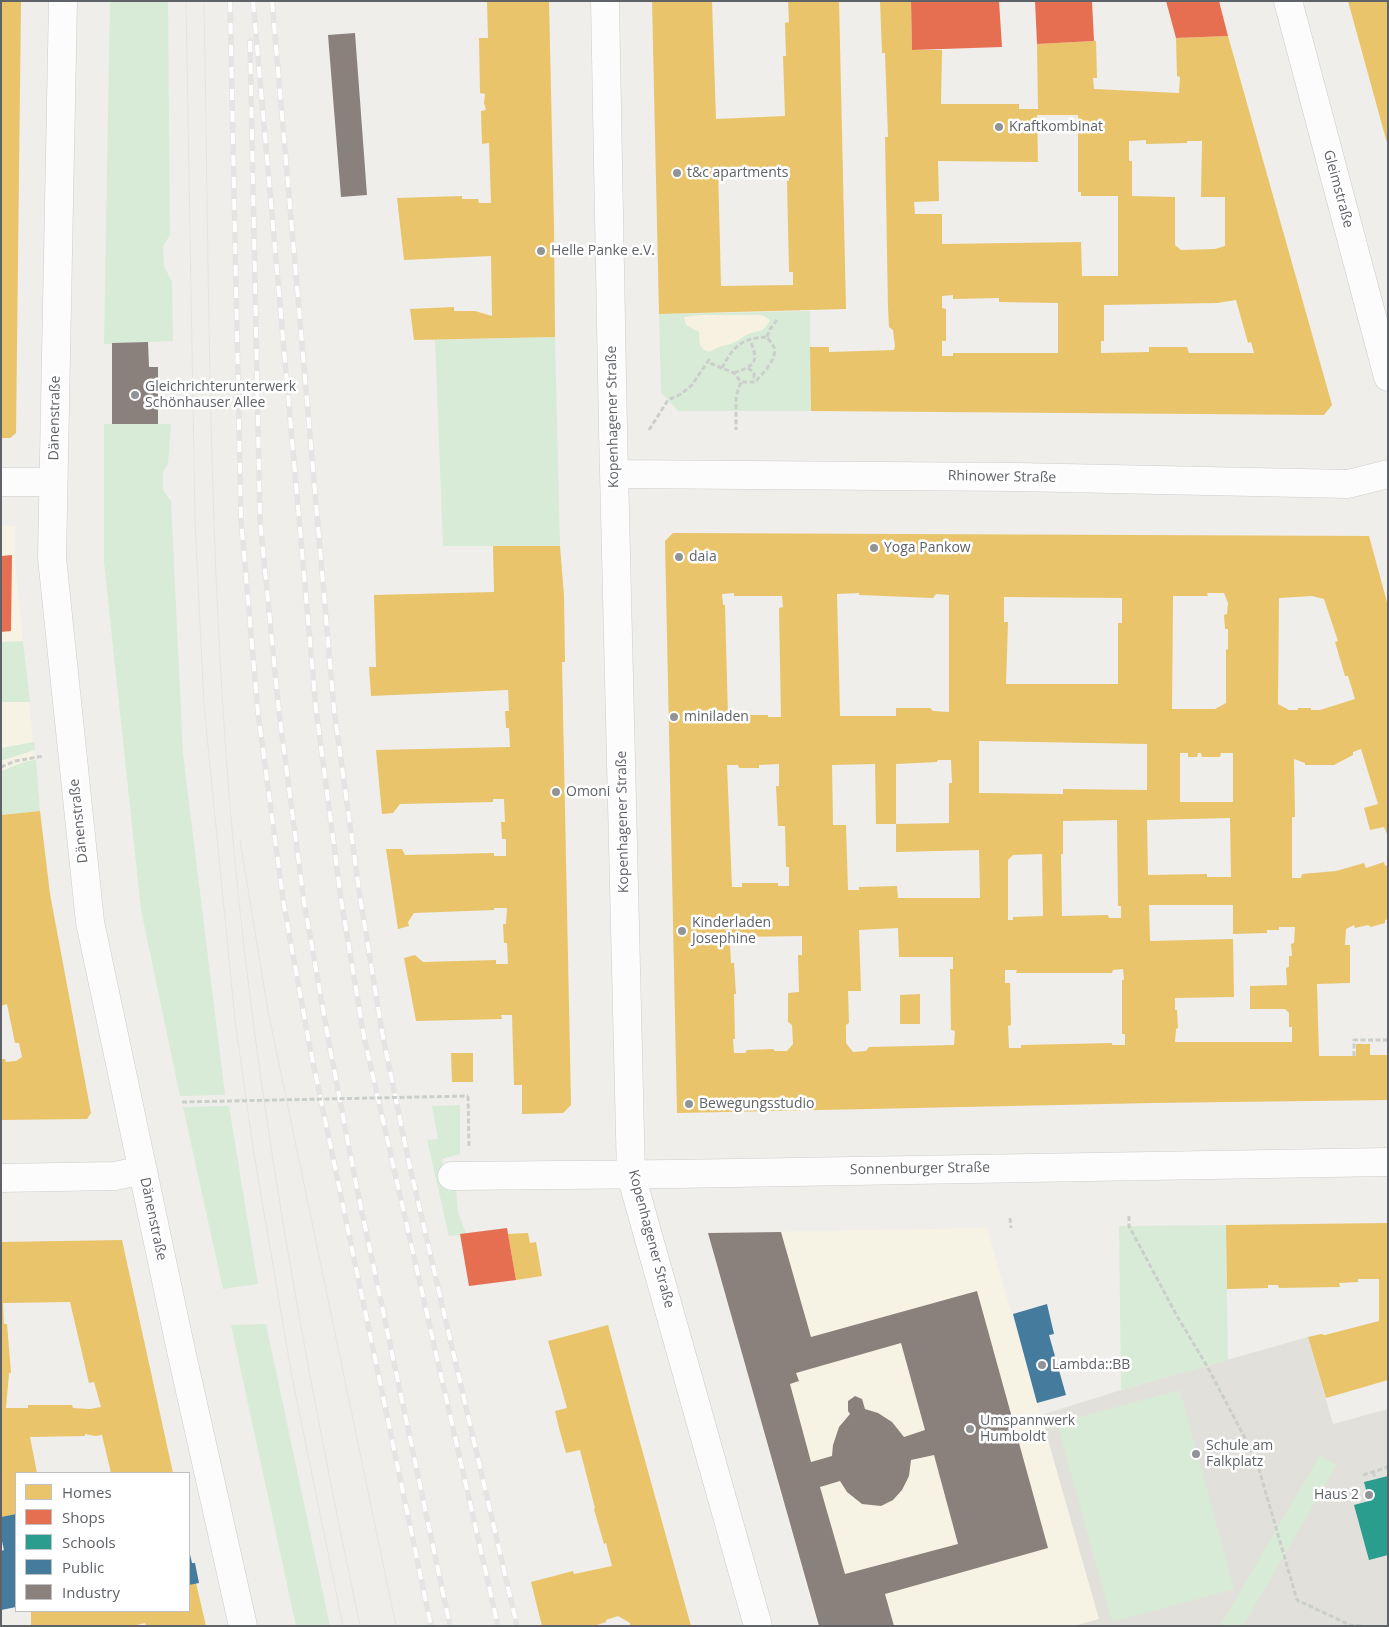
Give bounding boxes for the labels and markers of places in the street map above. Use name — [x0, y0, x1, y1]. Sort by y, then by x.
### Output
place label: Kraftkombinat — [1009, 119, 1103, 135]
marker: Kraftkombinat — [993, 121, 1005, 133]
place label: t&c apartments — [687, 165, 788, 181]
marker: t&c apartments — [671, 167, 683, 179]
place label: Helle Panke e.V. — [551, 243, 655, 259]
marker: Helle Panke e.V. — [535, 245, 547, 257]
place label: Gleichrichterunterwerk Schönhauser Allee — [145, 379, 296, 412]
marker: Gleichrichterunterwerk Schönhauser Allee — [129, 389, 141, 401]
place label: Yoga Pankow — [884, 540, 971, 556]
marker: Yoga Pankow — [868, 542, 880, 554]
place label: daia — [689, 549, 717, 565]
marker: daia — [673, 551, 685, 563]
place label: miniladen — [684, 709, 749, 725]
marker: miniladen — [668, 711, 680, 723]
place label: Omoni — [566, 784, 610, 800]
marker: Omoni — [550, 786, 562, 798]
place label: Kinderladen Josephine — [692, 915, 771, 948]
marker: Kinderladen Josephine — [676, 925, 688, 937]
place label: Bewegungsstudio — [699, 1096, 814, 1112]
marker: Bewegungsstudio — [683, 1098, 695, 1110]
place label: Lambda::BB — [1052, 1357, 1130, 1373]
marker: Lambda::BB — [1036, 1359, 1048, 1371]
place label: Umspannwerk Humboldt — [980, 1413, 1075, 1445]
marker: Umspannwerk Humboldt — [964, 1423, 976, 1435]
place label: Schule am Falkplatz — [1206, 1438, 1273, 1470]
marker: Schule am Falkplatz — [1190, 1448, 1202, 1460]
place label: Haus 2 — [1314, 1487, 1359, 1503]
marker: Haus 2 — [1363, 1489, 1375, 1501]

